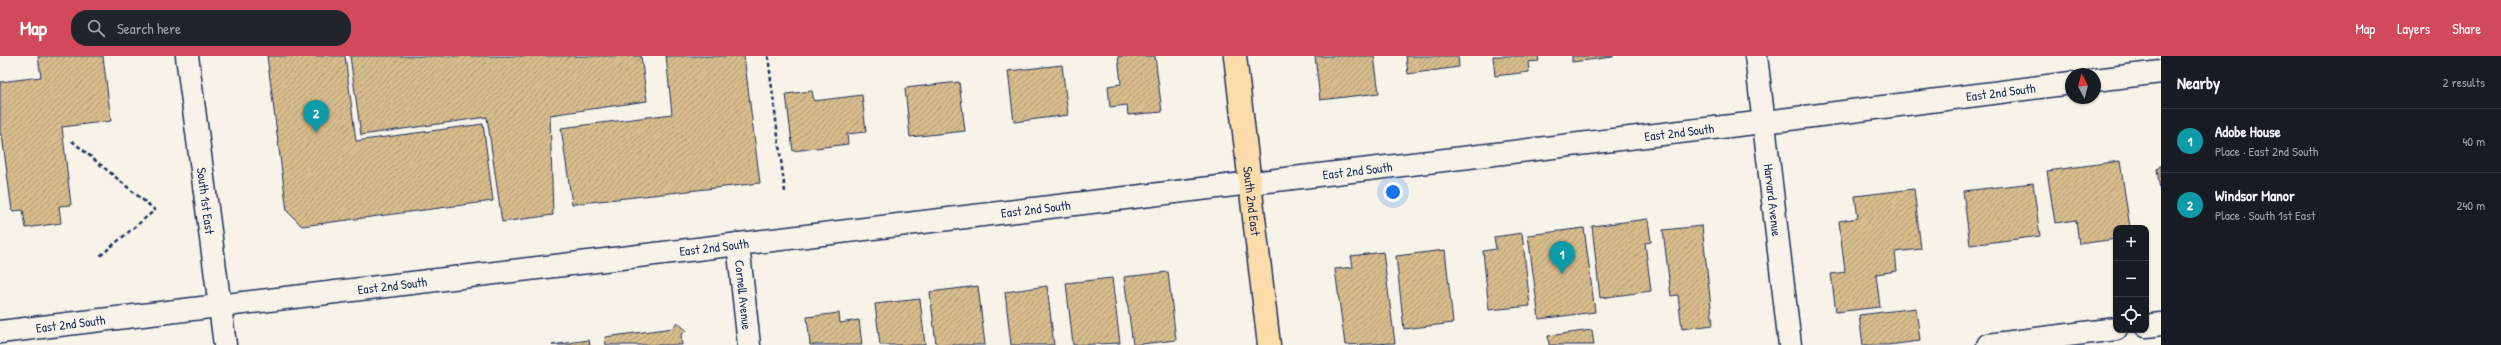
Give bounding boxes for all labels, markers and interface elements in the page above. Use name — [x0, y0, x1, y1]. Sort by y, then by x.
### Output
search box — [71, 10, 351, 46]
text: Map — [20, 15, 47, 41]
icon: search — [85, 17, 107, 39]
text: Search here — [117, 18, 181, 39]
text: Map — [2355, 19, 2375, 38]
text: Layers — [2397, 19, 2430, 38]
text: Share — [2452, 19, 2481, 38]
north arrow — [2065, 68, 2101, 104]
text: Nearby — [2177, 71, 2220, 94]
text: 2 results — [2443, 73, 2485, 91]
street label: East 2nd South — [1965, 79, 2037, 105]
pin: 2 — [303, 100, 329, 133]
street label: East 2nd South — [1643, 119, 1715, 145]
text: Adobe House — [2215, 121, 2281, 142]
text: 1 — [2188, 132, 2192, 150]
text: 40 m — [2462, 132, 2485, 150]
text: Place · East 2nd South — [2215, 142, 2318, 160]
street label: East 2nd South — [1322, 157, 1394, 183]
street label: Harvard Avenue — [1760, 163, 1786, 237]
street label: South 2nd East — [1239, 165, 1265, 237]
street label: South 1st East — [193, 166, 219, 236]
your location — [1383, 182, 1403, 202]
text: Windsor Manor — [2215, 185, 2295, 206]
street label: East 2nd South — [1000, 196, 1072, 222]
text: 2 — [2187, 196, 2193, 214]
text: 240 m — [2456, 196, 2485, 214]
text: Place · South 1st East — [2215, 206, 2315, 224]
map controls — [2113, 225, 2149, 333]
button: + — [2113, 225, 2149, 261]
street label: East 2nd South — [678, 234, 750, 260]
pin: 1 — [1549, 241, 1575, 274]
street label: Cornell Avenue — [731, 259, 756, 331]
button: − — [2113, 261, 2149, 297]
street label: East 2nd South — [357, 272, 428, 298]
button: locate — [2113, 297, 2149, 333]
street label: East 2nd South — [35, 310, 107, 337]

